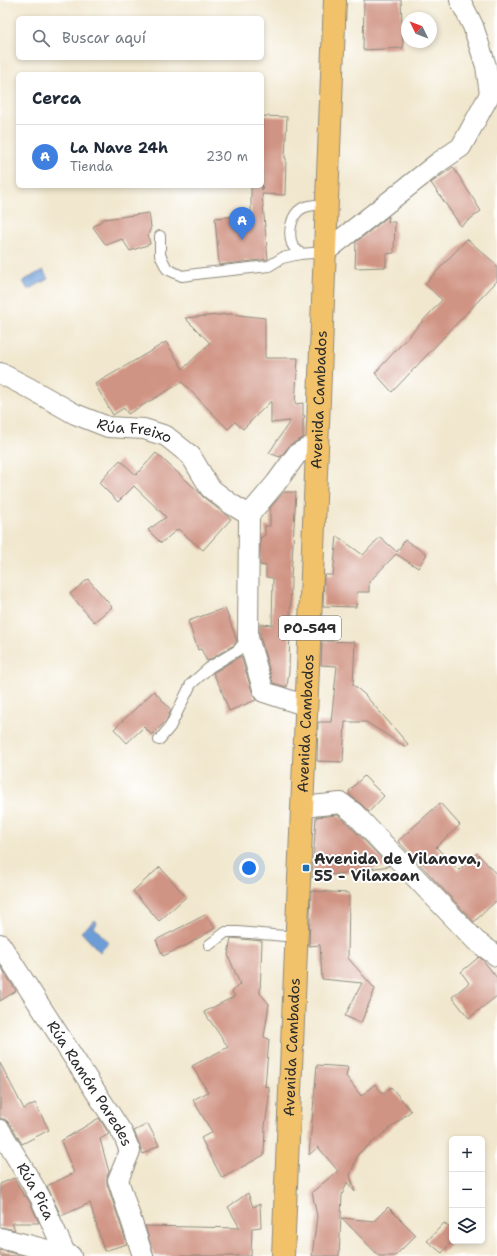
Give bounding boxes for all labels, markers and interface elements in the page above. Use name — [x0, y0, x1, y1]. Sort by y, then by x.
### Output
north arrow — [401, 12, 437, 48]
search box — [16, 16, 264, 60]
icon: search — [30, 27, 52, 49]
text: Buscar aquí — [62, 28, 146, 48]
text: Cerca — [32, 87, 81, 109]
text: La Nave 24h — [70, 138, 168, 158]
text: A — [40, 148, 50, 165]
text: 230 m — [206, 148, 248, 165]
text: Tienda — [70, 158, 113, 175]
pin: A — [229, 207, 255, 240]
street label: Avenida Cambados — [306, 330, 332, 470]
street label: Rúa Freixo — [94, 414, 177, 448]
road number: PO-549 — [279, 616, 341, 640]
street label: Avenida Cambados — [293, 654, 319, 793]
place label: Avenida de Vilanova, 55 - Vilaxoan — [314, 849, 481, 886]
your location — [239, 858, 259, 878]
marker: Avenida de Vilanova, 55 - Vilaxoan — [301, 863, 311, 873]
street label: Avenida Cambados — [279, 977, 305, 1117]
street label: Rúa Ramón Paredes — [42, 1017, 137, 1149]
map controls — [449, 1136, 485, 1244]
button: + — [449, 1136, 485, 1172]
street label: Rúa Pica — [12, 1159, 59, 1224]
button: − — [449, 1172, 485, 1208]
button: layers — [449, 1208, 485, 1244]

